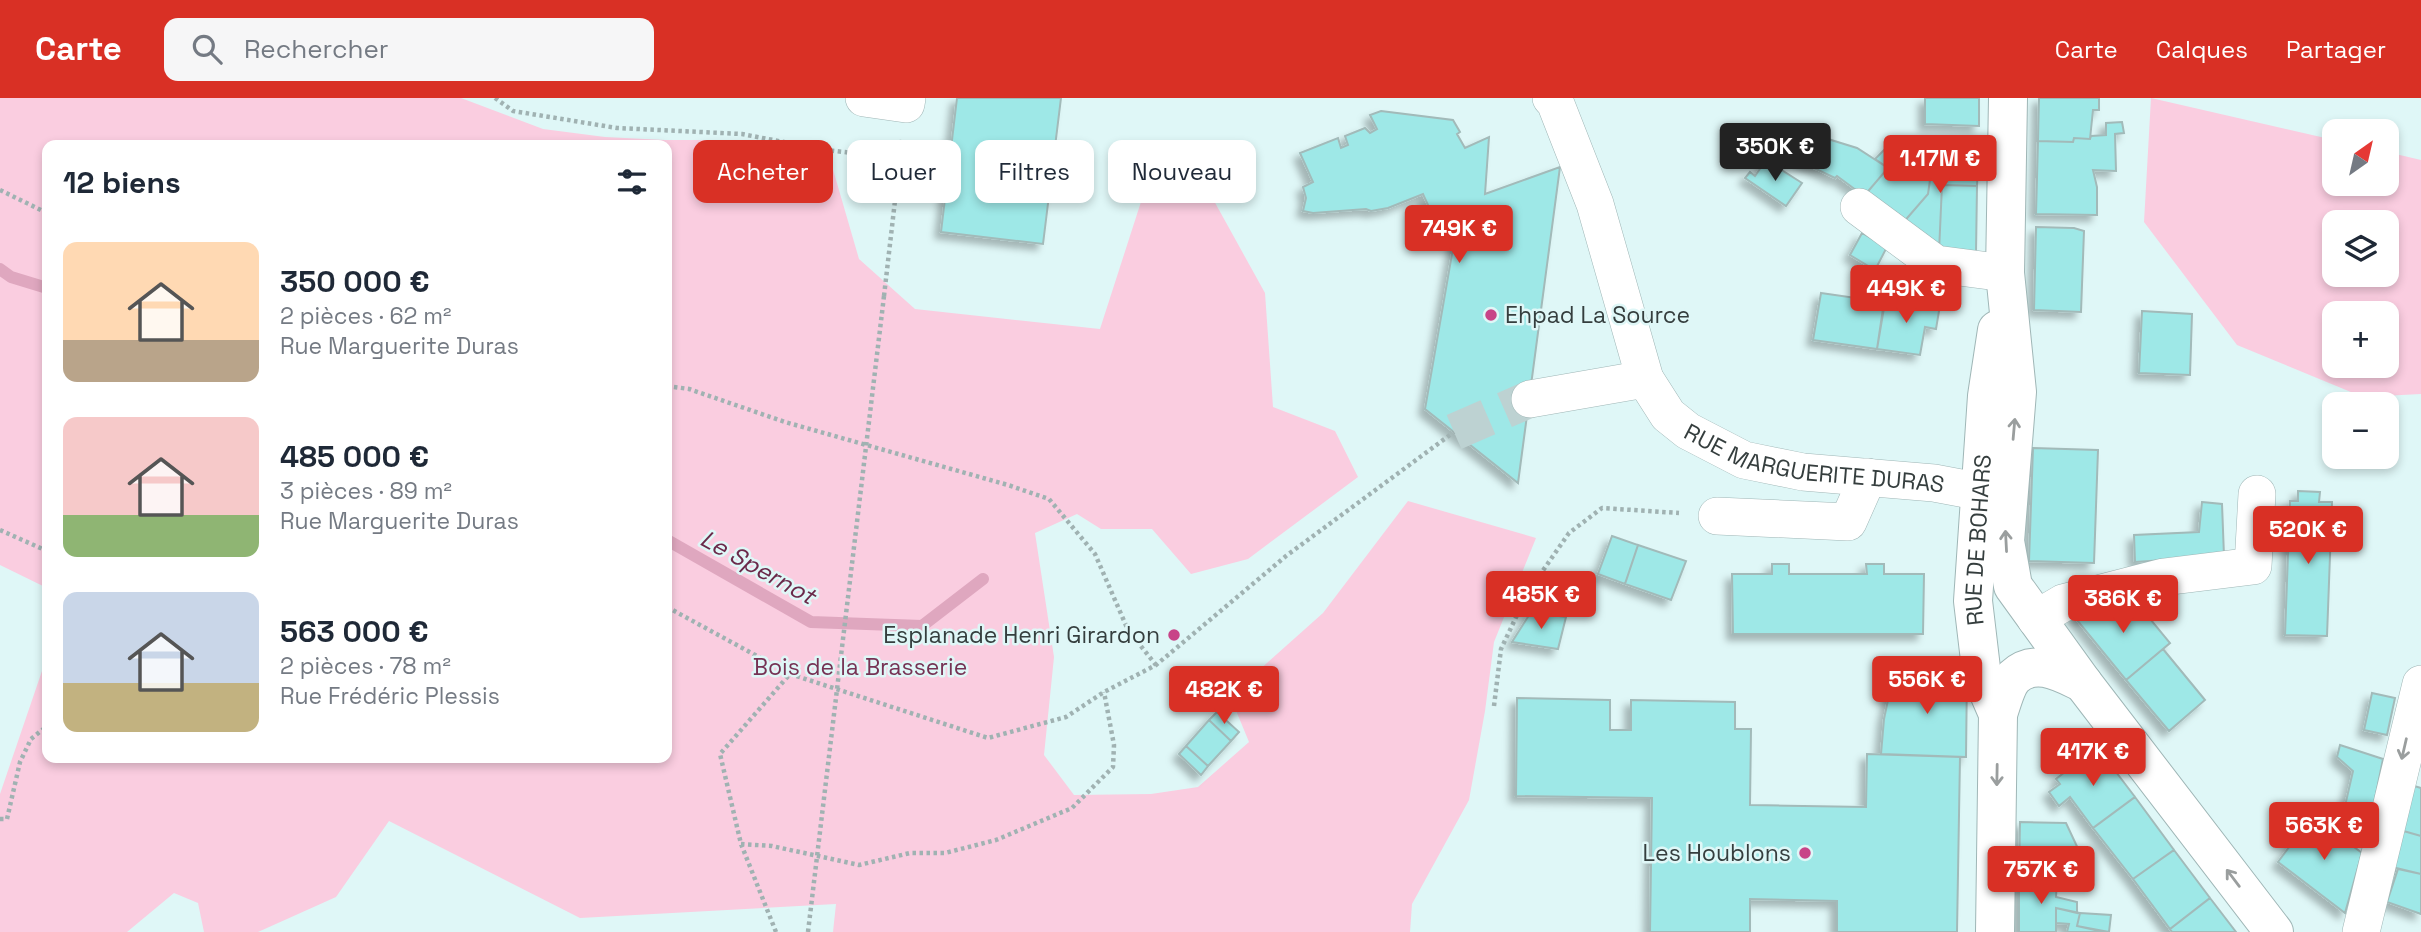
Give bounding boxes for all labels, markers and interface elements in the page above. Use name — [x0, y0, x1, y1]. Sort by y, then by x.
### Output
search box — [164, 18, 654, 81]
text: Carte — [35, 28, 122, 70]
icon: search — [188, 30, 226, 68]
text: Rechercher — [244, 32, 389, 66]
text: Carte — [2055, 34, 2118, 65]
text: Calques — [2156, 34, 2248, 65]
text: Partager — [2286, 34, 2386, 65]
north arrow — [2322, 119, 2399, 196]
map controls — [2322, 119, 2399, 469]
pin: 350K € — [1718, 123, 1832, 183]
text: 350K € — [1736, 131, 1814, 161]
pin: 1.17M € — [1875, 136, 2005, 195]
chip: Acheter — [693, 140, 833, 203]
chip: Louer — [847, 140, 961, 203]
chip: Filtres — [975, 140, 1094, 203]
chip: Nouveau — [1108, 140, 1256, 203]
text: 1.17M € — [1900, 143, 1980, 173]
text: 12 biens — [63, 163, 181, 202]
icon: filters — [613, 163, 651, 201]
pin: 749K € — [1402, 206, 1516, 265]
button: layers — [2322, 210, 2399, 287]
text: 749K € — [1421, 213, 1497, 243]
text: 350 000 € — [280, 262, 430, 301]
pin: 449K € — [1849, 266, 1963, 325]
icon: home — [119, 270, 203, 354]
text: 449K € — [1866, 273, 1946, 303]
place label: Ehpad La Source — [1505, 300, 1690, 330]
text: 2 pièces · 62 m² — [280, 301, 451, 331]
button: + — [2322, 301, 2399, 378]
marker: Ehpad La Source — [1483, 307, 1499, 323]
text: Rue Marguerite Duras — [280, 331, 519, 361]
button: − — [2322, 392, 2399, 469]
street label: RUE MARGUERITE DURAS — [1679, 417, 1947, 500]
one-way arrow — [2008, 418, 2021, 440]
text: 485 000 € — [280, 437, 429, 476]
icon: home — [119, 445, 203, 529]
street label: RUE DE BOHARS — [1957, 453, 1998, 627]
text: 3 pièces · 89 m² — [280, 476, 452, 506]
text: Rue Marguerite Duras — [280, 506, 519, 536]
pin: 520K € — [2251, 506, 2365, 566]
text: 520K € — [2269, 514, 2347, 544]
water label: Le Spernot — [695, 523, 823, 612]
one-way arrow — [2000, 530, 2013, 553]
pin: 485K € — [1484, 572, 1598, 631]
pin: 386K € — [2066, 575, 2180, 635]
text: 485K € — [1502, 579, 1580, 609]
text: 386K € — [2084, 583, 2162, 613]
text: 563 000 € — [280, 612, 429, 651]
icon: home — [119, 620, 203, 704]
place label: Esplanade Henri Girardon — [883, 620, 1160, 650]
marker: Esplanade Henri Girardon — [1166, 627, 1182, 643]
text: 2 pièces · 78 m² — [280, 651, 451, 681]
park label: Bois de la Brasserie — [753, 652, 967, 682]
pin: 556K € — [1870, 656, 1984, 716]
text: 556K € — [1888, 664, 1966, 694]
pin: 482K € — [1167, 666, 1281, 726]
text: 482K € — [1185, 674, 1263, 704]
text: Rue Frédéric Plessis — [280, 681, 500, 711]
pin: 417K € — [2036, 728, 2150, 788]
text: 417K € — [2057, 736, 2129, 766]
one-way arrow — [2397, 737, 2410, 760]
one-way arrow — [1990, 763, 2004, 786]
pin: 563K € — [2267, 802, 2381, 862]
text: 563K € — [2285, 810, 2363, 840]
place label: Les Houblons — [1643, 838, 1791, 868]
marker: Les Houblons — [1797, 845, 1813, 861]
pin: 757K € — [1984, 846, 2098, 906]
text: 757K € — [2004, 854, 2078, 884]
one-way arrow — [2226, 869, 2241, 887]

